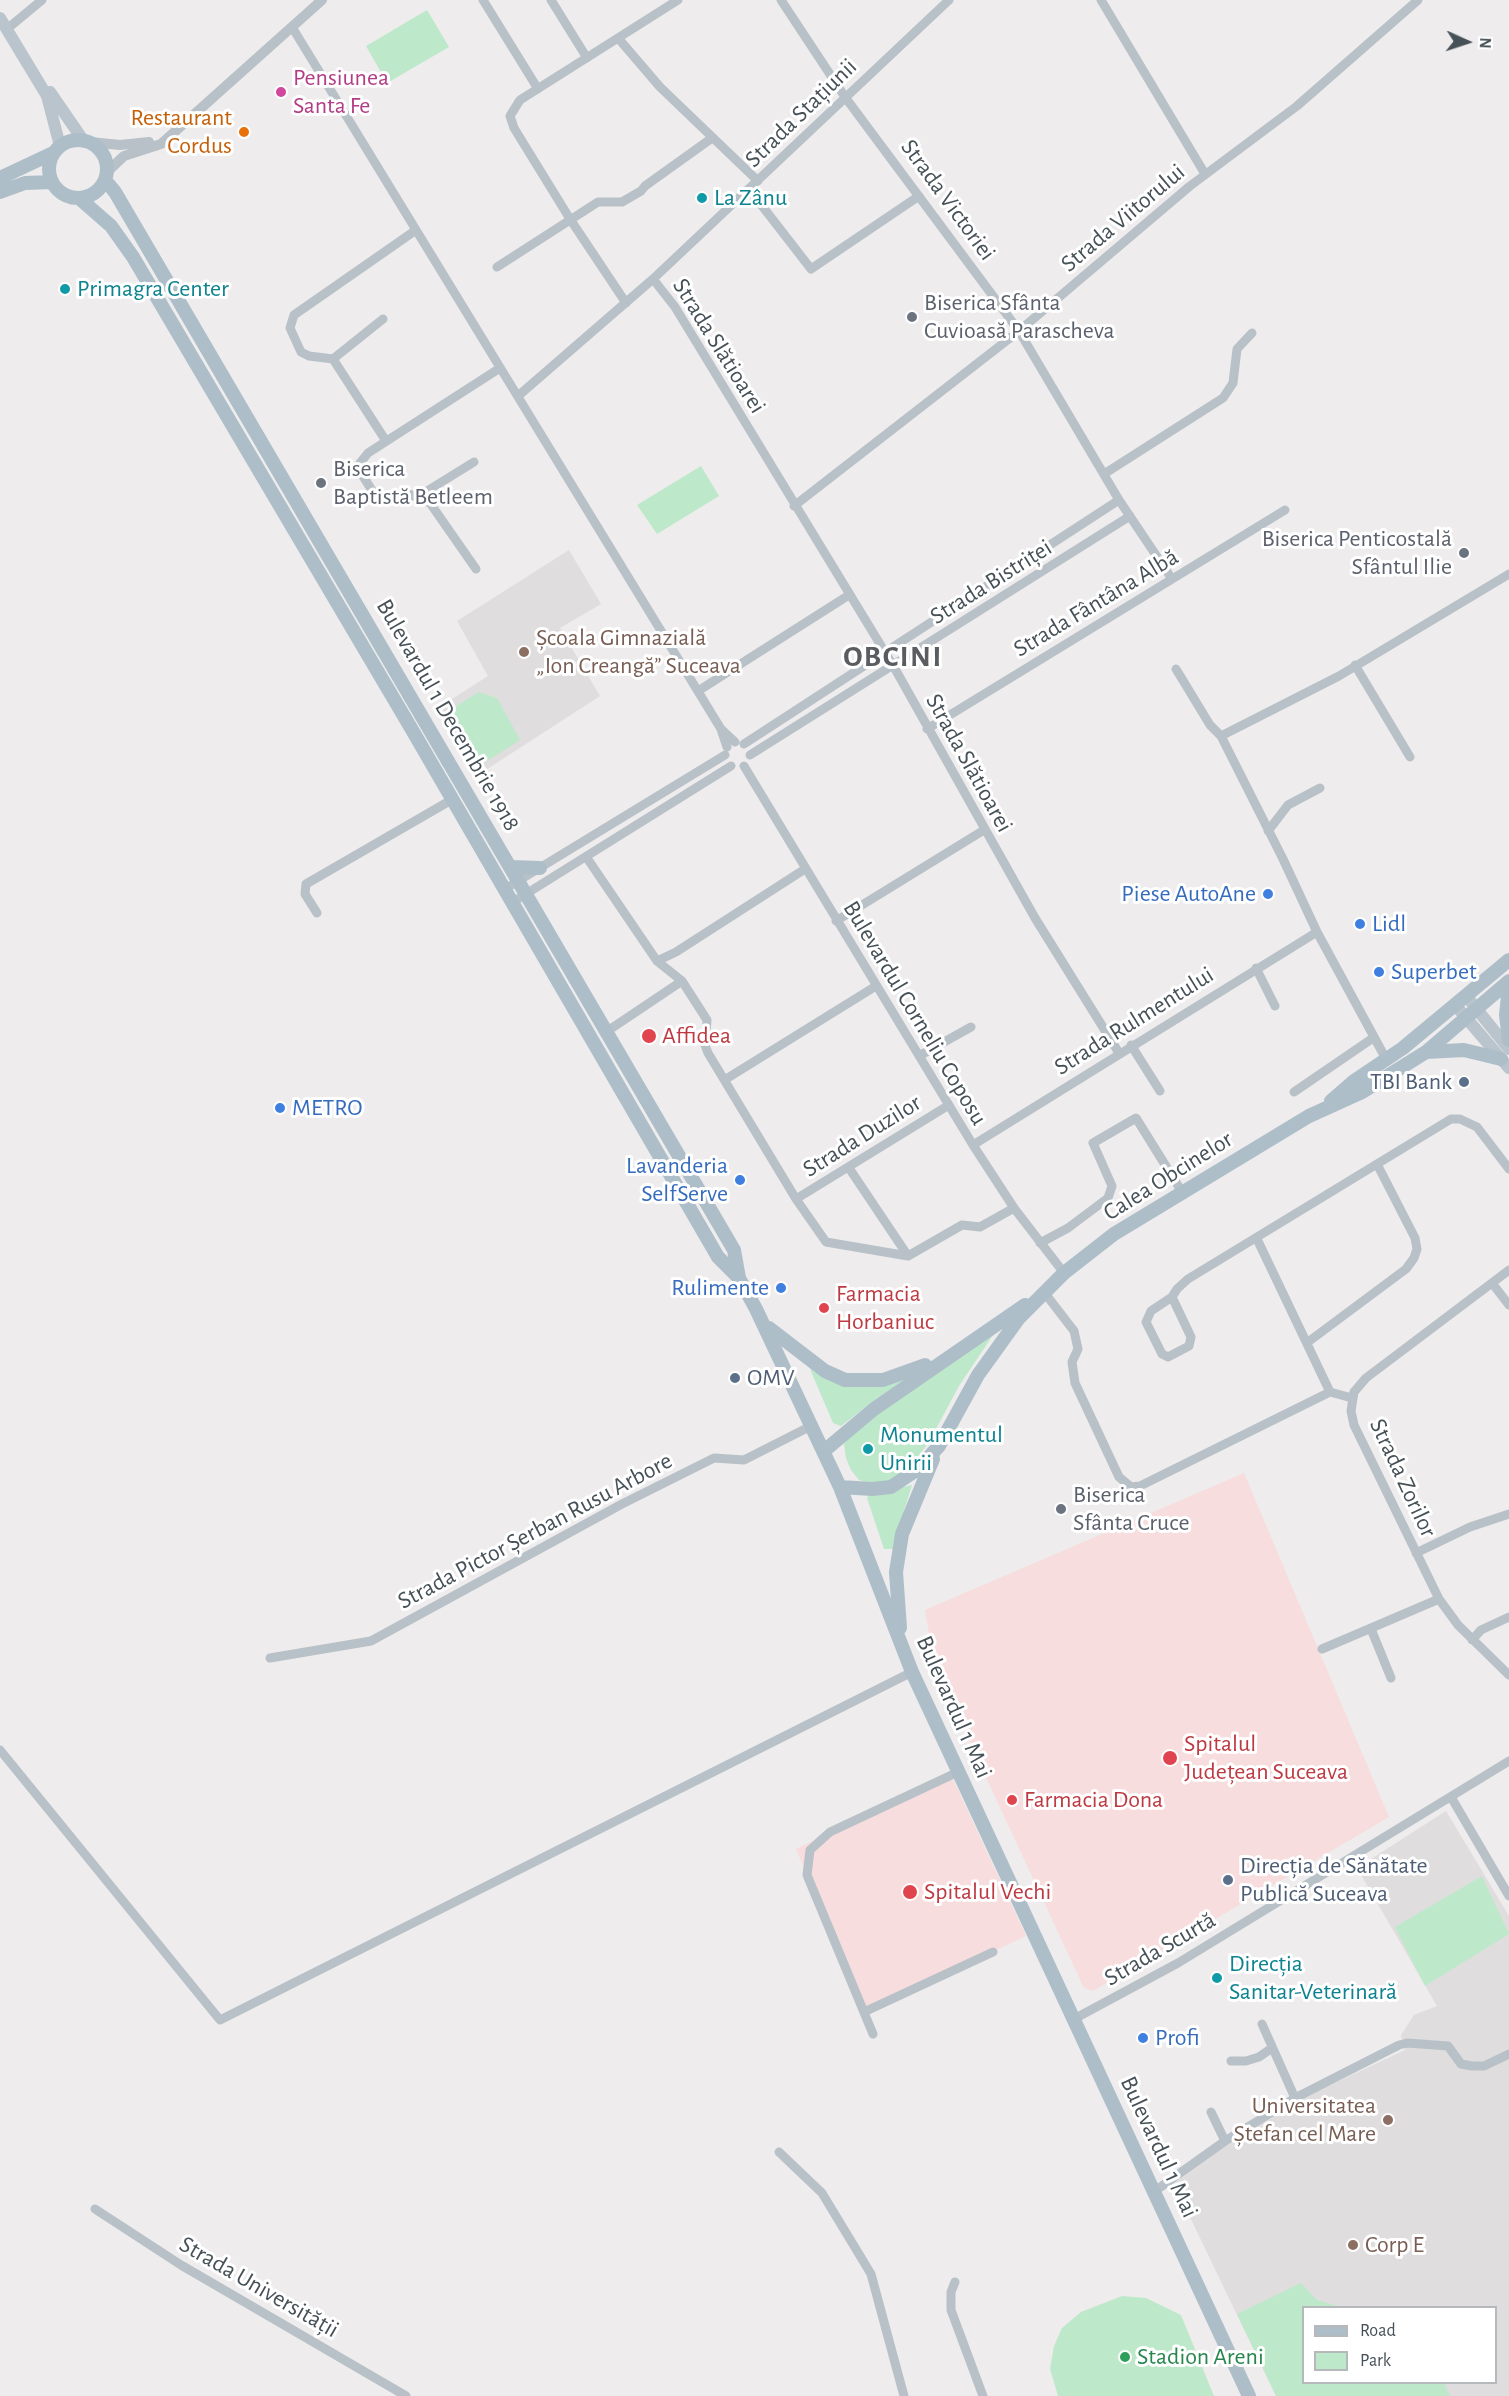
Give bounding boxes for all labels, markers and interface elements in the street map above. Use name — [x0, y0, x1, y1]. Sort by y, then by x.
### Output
north arrow — [1437, 12, 1497, 72]
text: N — [1477, 37, 1493, 49]
street label: Strada Stațiunii — [739, 52, 863, 174]
place label: Pensiunea Santa Fe — [293, 64, 389, 120]
marker: Pensiunea Santa Fe — [274, 85, 288, 99]
place label: Restaurant Cordus — [130, 104, 232, 160]
marker: Restaurant Cordus — [237, 125, 251, 139]
street label: Strada Victoriei — [894, 134, 1002, 266]
street label: Strada Viitorului — [1055, 158, 1191, 278]
place label: La Zânu — [714, 184, 787, 212]
marker: La Zânu — [695, 191, 709, 205]
street label: Strada Slătioarei — [666, 273, 772, 419]
place label: Primagra Center — [77, 275, 229, 303]
marker: Primagra Center — [58, 282, 72, 296]
place label: Biserica Sfânta Cuvioasă Parascheva — [924, 289, 1115, 345]
marker: Biserica Sfânta Cuvioasă Parascheva — [905, 310, 919, 324]
place label: Biserica Baptistă Betleem — [333, 455, 493, 511]
marker: Biserica Baptistă Betleem — [314, 476, 328, 490]
place label: Biserica Penticostală Sfântul Ilie — [1262, 525, 1452, 581]
street label: Strada Bistriței — [925, 533, 1057, 631]
street label: Strada Fântâna Albă — [1008, 542, 1184, 664]
marker: Biserica Penticostală Sfântul Ilie — [1457, 546, 1471, 560]
street label: Bulevardul 1 Decembrie 1918 — [370, 594, 526, 836]
place label: Școala Gimnazială „Ion Creangă” Suceava — [536, 624, 741, 680]
district label: OBCINI — [843, 639, 943, 675]
marker: Școala Gimnazială „Ion Creangă” Suceava — [517, 645, 531, 659]
street label: Strada Slătioarei — [919, 689, 1019, 837]
place label: Piese AutoAne — [1121, 880, 1256, 908]
marker: Piese AutoAne — [1261, 887, 1275, 901]
street label: Bulevardul Corneliu Coposu — [837, 896, 993, 1130]
place label: Lidl — [1372, 910, 1406, 938]
marker: Lidl — [1353, 917, 1367, 931]
place label: Superbet — [1391, 958, 1477, 986]
street label: Strada Rulmentului — [1049, 960, 1219, 1082]
marker: Superbet — [1372, 965, 1386, 979]
place label: Affidea — [662, 1022, 731, 1050]
marker: Affidea — [640, 1027, 658, 1045]
place label: TBI Bank — [1370, 1068, 1452, 1096]
marker: TBI Bank — [1457, 1075, 1471, 1089]
street label: Strada Duzilor — [798, 1088, 926, 1184]
place label: METRO — [292, 1094, 363, 1122]
marker: METRO — [273, 1101, 287, 1115]
street label: Calea Obcinelor — [1098, 1125, 1238, 1227]
place label: Lavanderia SelfServe — [626, 1152, 728, 1208]
marker: Lavanderia SelfServe — [733, 1173, 747, 1187]
place label: Rulimente — [671, 1274, 769, 1302]
place label: Farmacia Horbaniuc — [836, 1280, 934, 1336]
marker: Rulimente — [774, 1281, 788, 1295]
marker: Farmacia Horbaniuc — [817, 1301, 831, 1315]
place label: OMV — [747, 1364, 794, 1392]
marker: OMV — [728, 1371, 742, 1385]
street label: Strada Zorilor — [1363, 1414, 1443, 1542]
place label: Monumentul Unirii — [880, 1421, 1003, 1477]
marker: Monumentul Unirii — [861, 1442, 875, 1456]
street label: Strada Pictor Șerban Rusu Arbore — [393, 1446, 677, 1616]
place label: Biserica Sfânta Cruce — [1073, 1481, 1190, 1537]
marker: Biserica Sfânta Cruce — [1054, 1502, 1068, 1516]
street label: Bulevardul 1 Mai — [910, 1631, 998, 1783]
place label: Spitalul Județean Suceava — [1184, 1730, 1348, 1786]
marker: Spitalul Județean Suceava — [1161, 1749, 1179, 1767]
place label: Farmacia Dona — [1024, 1786, 1163, 1814]
marker: Farmacia Dona — [1005, 1793, 1019, 1807]
place label: Direcția de Sănătate Publică Suceava — [1240, 1852, 1428, 1908]
marker: Direcția de Sănătate Publică Suceava — [1221, 1873, 1235, 1887]
place label: Spitalul Vechi — [924, 1878, 1051, 1906]
marker: Spitalul Vechi — [901, 1883, 919, 1901]
street label: Strada Scurtă — [1099, 1906, 1221, 1992]
place label: Direcția Sanitar-Veterinară — [1229, 1950, 1397, 2006]
marker: Direcția Sanitar-Veterinară — [1210, 1971, 1224, 1985]
place label: Profi — [1155, 2024, 1199, 2052]
marker: Profi — [1136, 2031, 1150, 2045]
street label: Bulevardul 1 Mai — [1114, 2072, 1204, 2222]
place label: Universitatea Ștefan cel Mare — [1234, 2092, 1376, 2148]
marker: Universitatea Ștefan cel Mare — [1381, 2113, 1395, 2127]
street label: Strada Universității — [174, 2230, 344, 2344]
place label: Corp E — [1365, 2231, 1424, 2259]
marker: Corp E — [1346, 2238, 1360, 2252]
legend — [1302, 2306, 1497, 2384]
text: Road — [1360, 2322, 1396, 2340]
place label: Stadion Areni — [1137, 2343, 1264, 2371]
marker: Stadion Areni — [1118, 2350, 1132, 2364]
text: Park — [1360, 2352, 1391, 2370]

